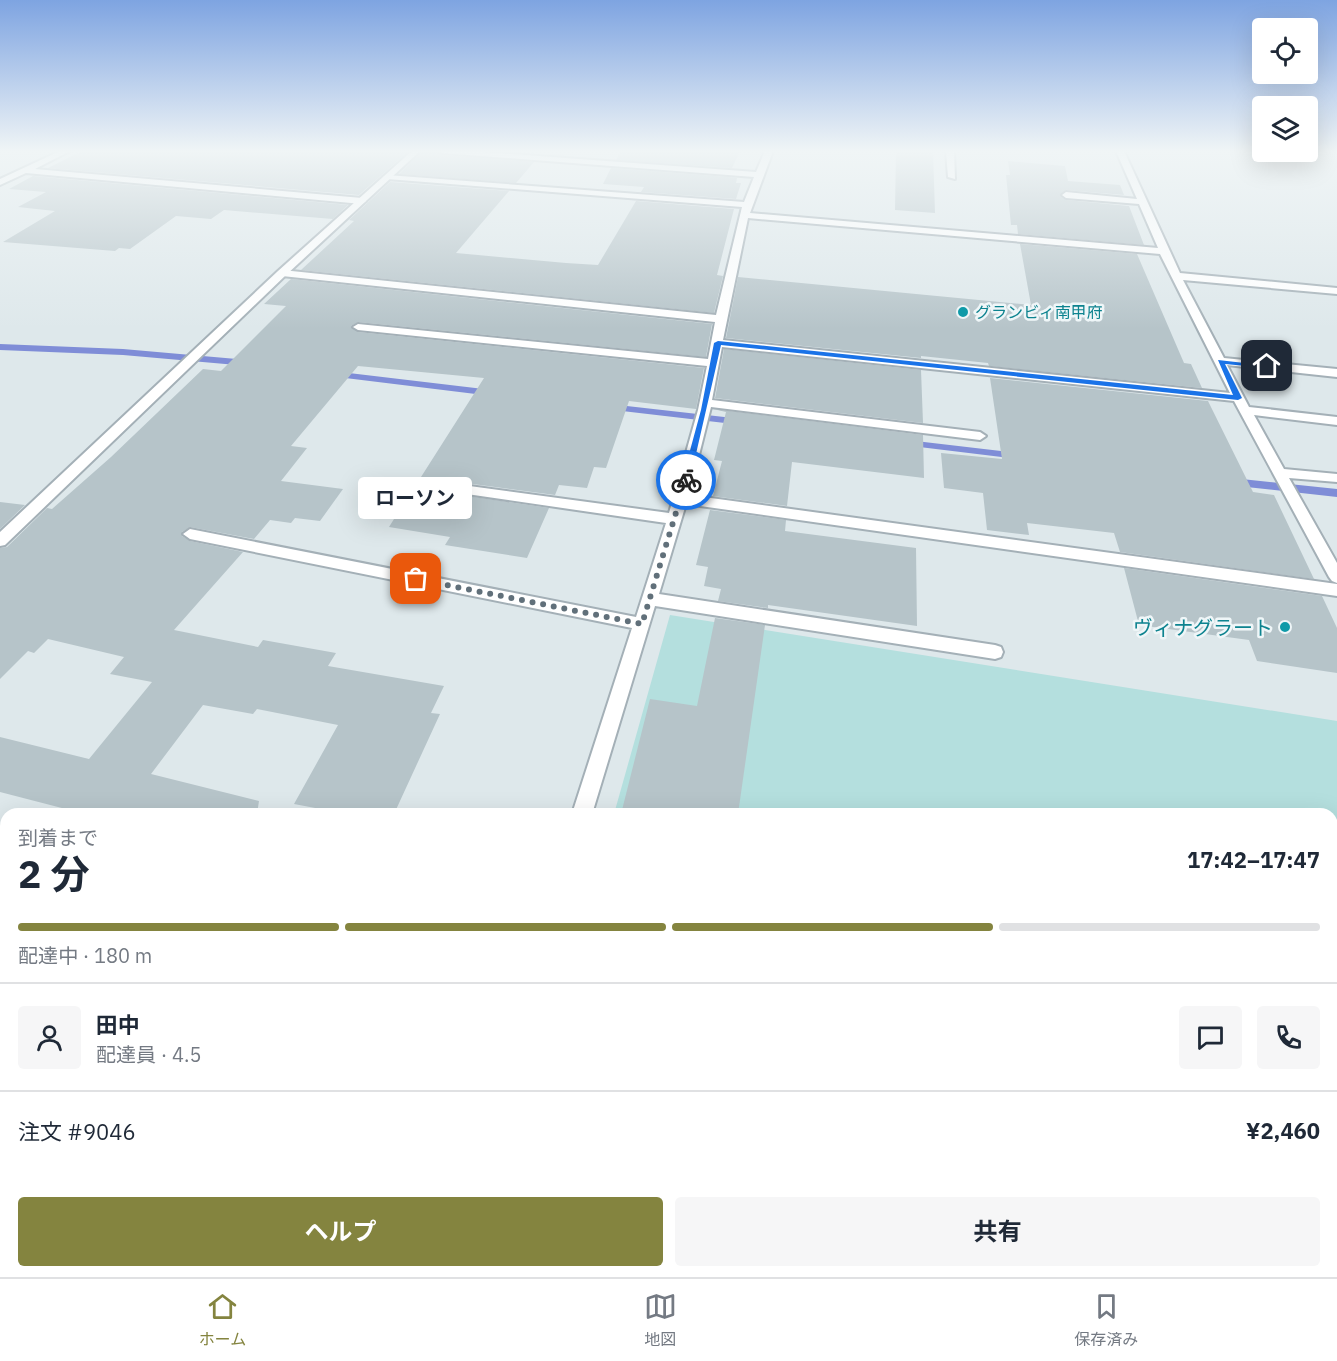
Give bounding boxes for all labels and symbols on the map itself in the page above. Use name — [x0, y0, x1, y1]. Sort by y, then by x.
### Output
place label: グランビィ南甲府 — [975, 302, 1103, 322]
marker: グランビィ南甲府 — [956, 305, 970, 319]
pin — [1241, 340, 1292, 391]
courier — [656, 450, 716, 510]
callout: ローソン — [359, 477, 473, 519]
pin — [390, 553, 441, 604]
place label: ヴィナグラート — [1133, 614, 1273, 641]
marker: ヴィナグラート — [1278, 620, 1292, 634]

